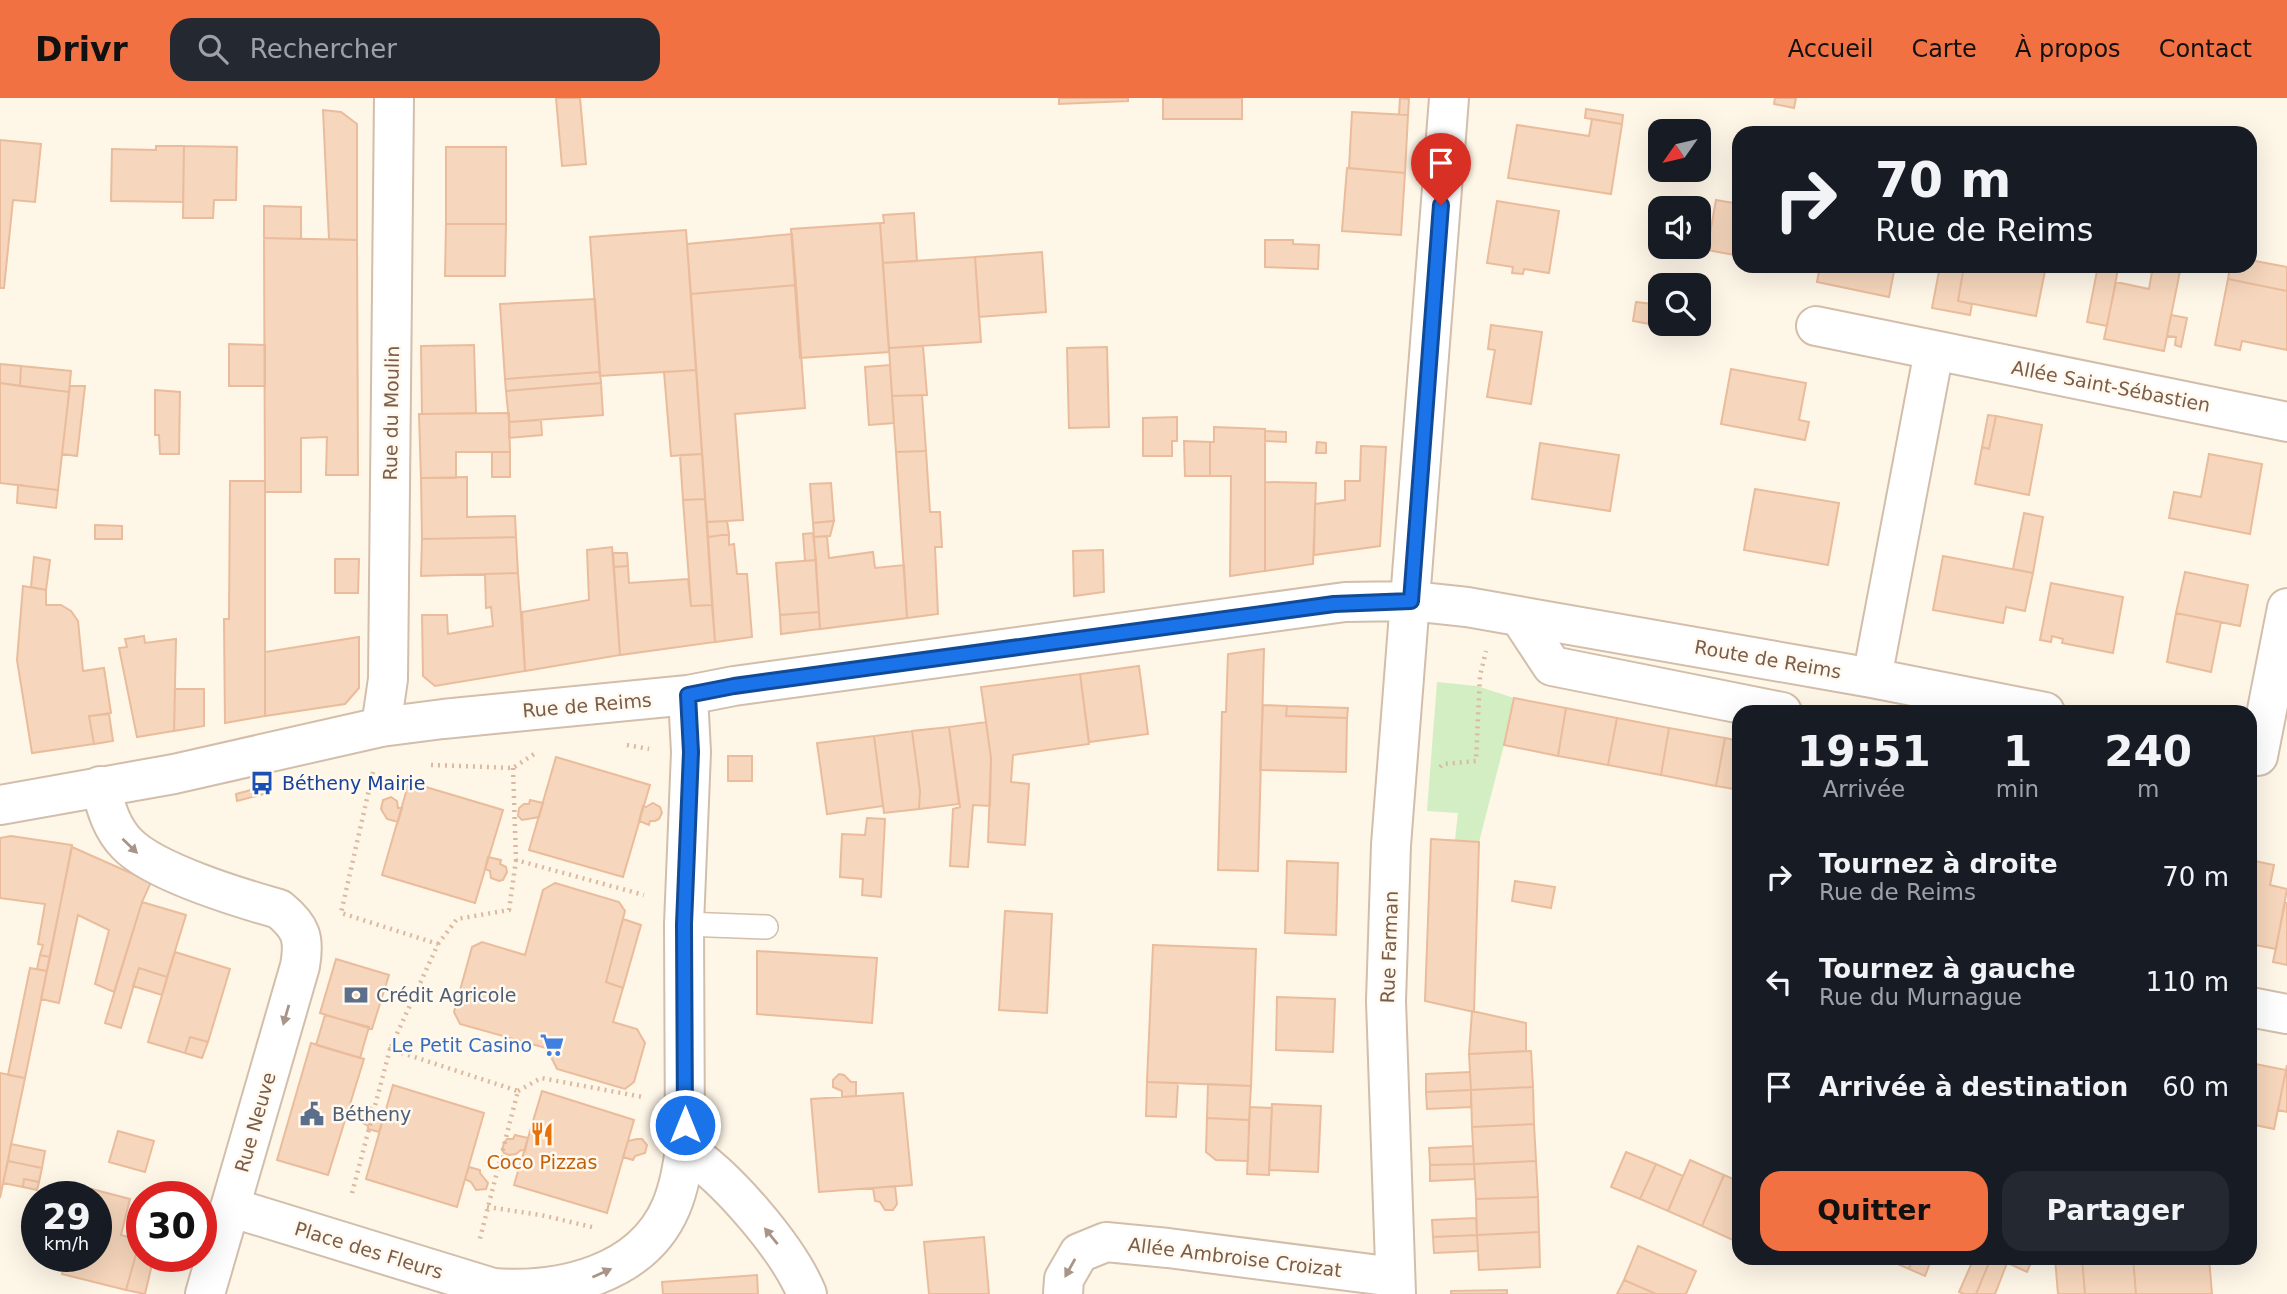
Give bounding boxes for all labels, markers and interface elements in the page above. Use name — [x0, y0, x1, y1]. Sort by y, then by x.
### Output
search box — [170, 18, 660, 81]
text: Drivr — [35, 30, 128, 69]
icon: search — [194, 30, 232, 68]
text: Rechercher — [250, 34, 397, 64]
text: Accueil — [1788, 35, 1873, 63]
text: Carte — [1911, 35, 1977, 63]
text: À propos — [2015, 35, 2121, 63]
text: Contact — [2159, 35, 2252, 63]
north arrow — [1648, 119, 1712, 182]
map controls — [1648, 119, 1711, 336]
pin — [1411, 133, 1471, 205]
icon: arrive — [1422, 144, 1460, 182]
text: 70 m — [1875, 152, 2011, 209]
icon: right — [1760, 154, 1851, 245]
button: sound — [1648, 196, 1711, 259]
text: Rue de Reims — [1875, 211, 2093, 249]
button: search — [1648, 273, 1711, 336]
street label: Rue du Moulin — [379, 345, 403, 481]
street label: Allée Saint-Sébastien — [2010, 356, 2212, 416]
street label: Route de Reims — [1693, 635, 1843, 683]
street label: Rue de Reims — [521, 688, 653, 722]
text: 19:51 — [1797, 727, 1931, 776]
text: 1 — [2003, 727, 2032, 776]
text: 240 — [2104, 727, 2192, 776]
bus stop icon: Bétheny Mairie — [248, 769, 276, 797]
place label: Bétheny Mairie — [282, 772, 425, 794]
text: Arrivée — [1823, 776, 1905, 802]
text: min — [1996, 776, 2039, 802]
text: m — [2137, 776, 2159, 802]
one-way arrow — [121, 837, 138, 853]
text: Tournez à droite — [1819, 849, 2058, 879]
icon: right — [1760, 858, 1798, 896]
text: 70 m — [2162, 862, 2229, 892]
text: Rue de Reims — [1819, 879, 1976, 905]
street label: Rue Farman — [1376, 890, 1402, 1004]
text: Tournez à gauche — [1819, 954, 2076, 984]
icon: left — [1760, 963, 1798, 1001]
text: 110 m — [2146, 967, 2229, 997]
bank icon: Crédit Agricole — [342, 981, 370, 1009]
place label: Crédit Agricole — [376, 984, 516, 1006]
text: Rue du Murnague — [1819, 984, 2022, 1010]
one-way arrow — [280, 1004, 290, 1025]
supermarket icon: Le Petit Casino — [538, 1031, 566, 1059]
place label: Le Petit Casino — [392, 1034, 532, 1056]
icon: arrive — [1760, 1068, 1798, 1106]
street label: Rue Neuve — [230, 1069, 280, 1175]
text: Arrivée à destination — [1819, 1072, 2128, 1102]
text: 60 m — [2162, 1072, 2229, 1102]
position arrow — [648, 1088, 722, 1162]
public building icon: Bétheny — [298, 1100, 326, 1128]
place label: Bétheny — [332, 1103, 411, 1125]
restaurant icon: Coco Pizzas — [528, 1120, 556, 1148]
place label: Coco Pizzas — [487, 1151, 597, 1173]
button: Quitter — [1760, 1171, 1988, 1251]
button: Partager — [2002, 1171, 2229, 1251]
speed limit sign: 30 — [126, 1181, 217, 1272]
text: 29 — [42, 1197, 91, 1237]
street label: Place des Fleurs — [292, 1217, 446, 1283]
one-way arrow — [764, 1228, 779, 1245]
text: km/h — [44, 1233, 89, 1254]
street label: Allée Ambroise Croizat — [1127, 1233, 1343, 1281]
one-way arrow — [1064, 1258, 1076, 1278]
one-way arrow — [592, 1267, 612, 1279]

